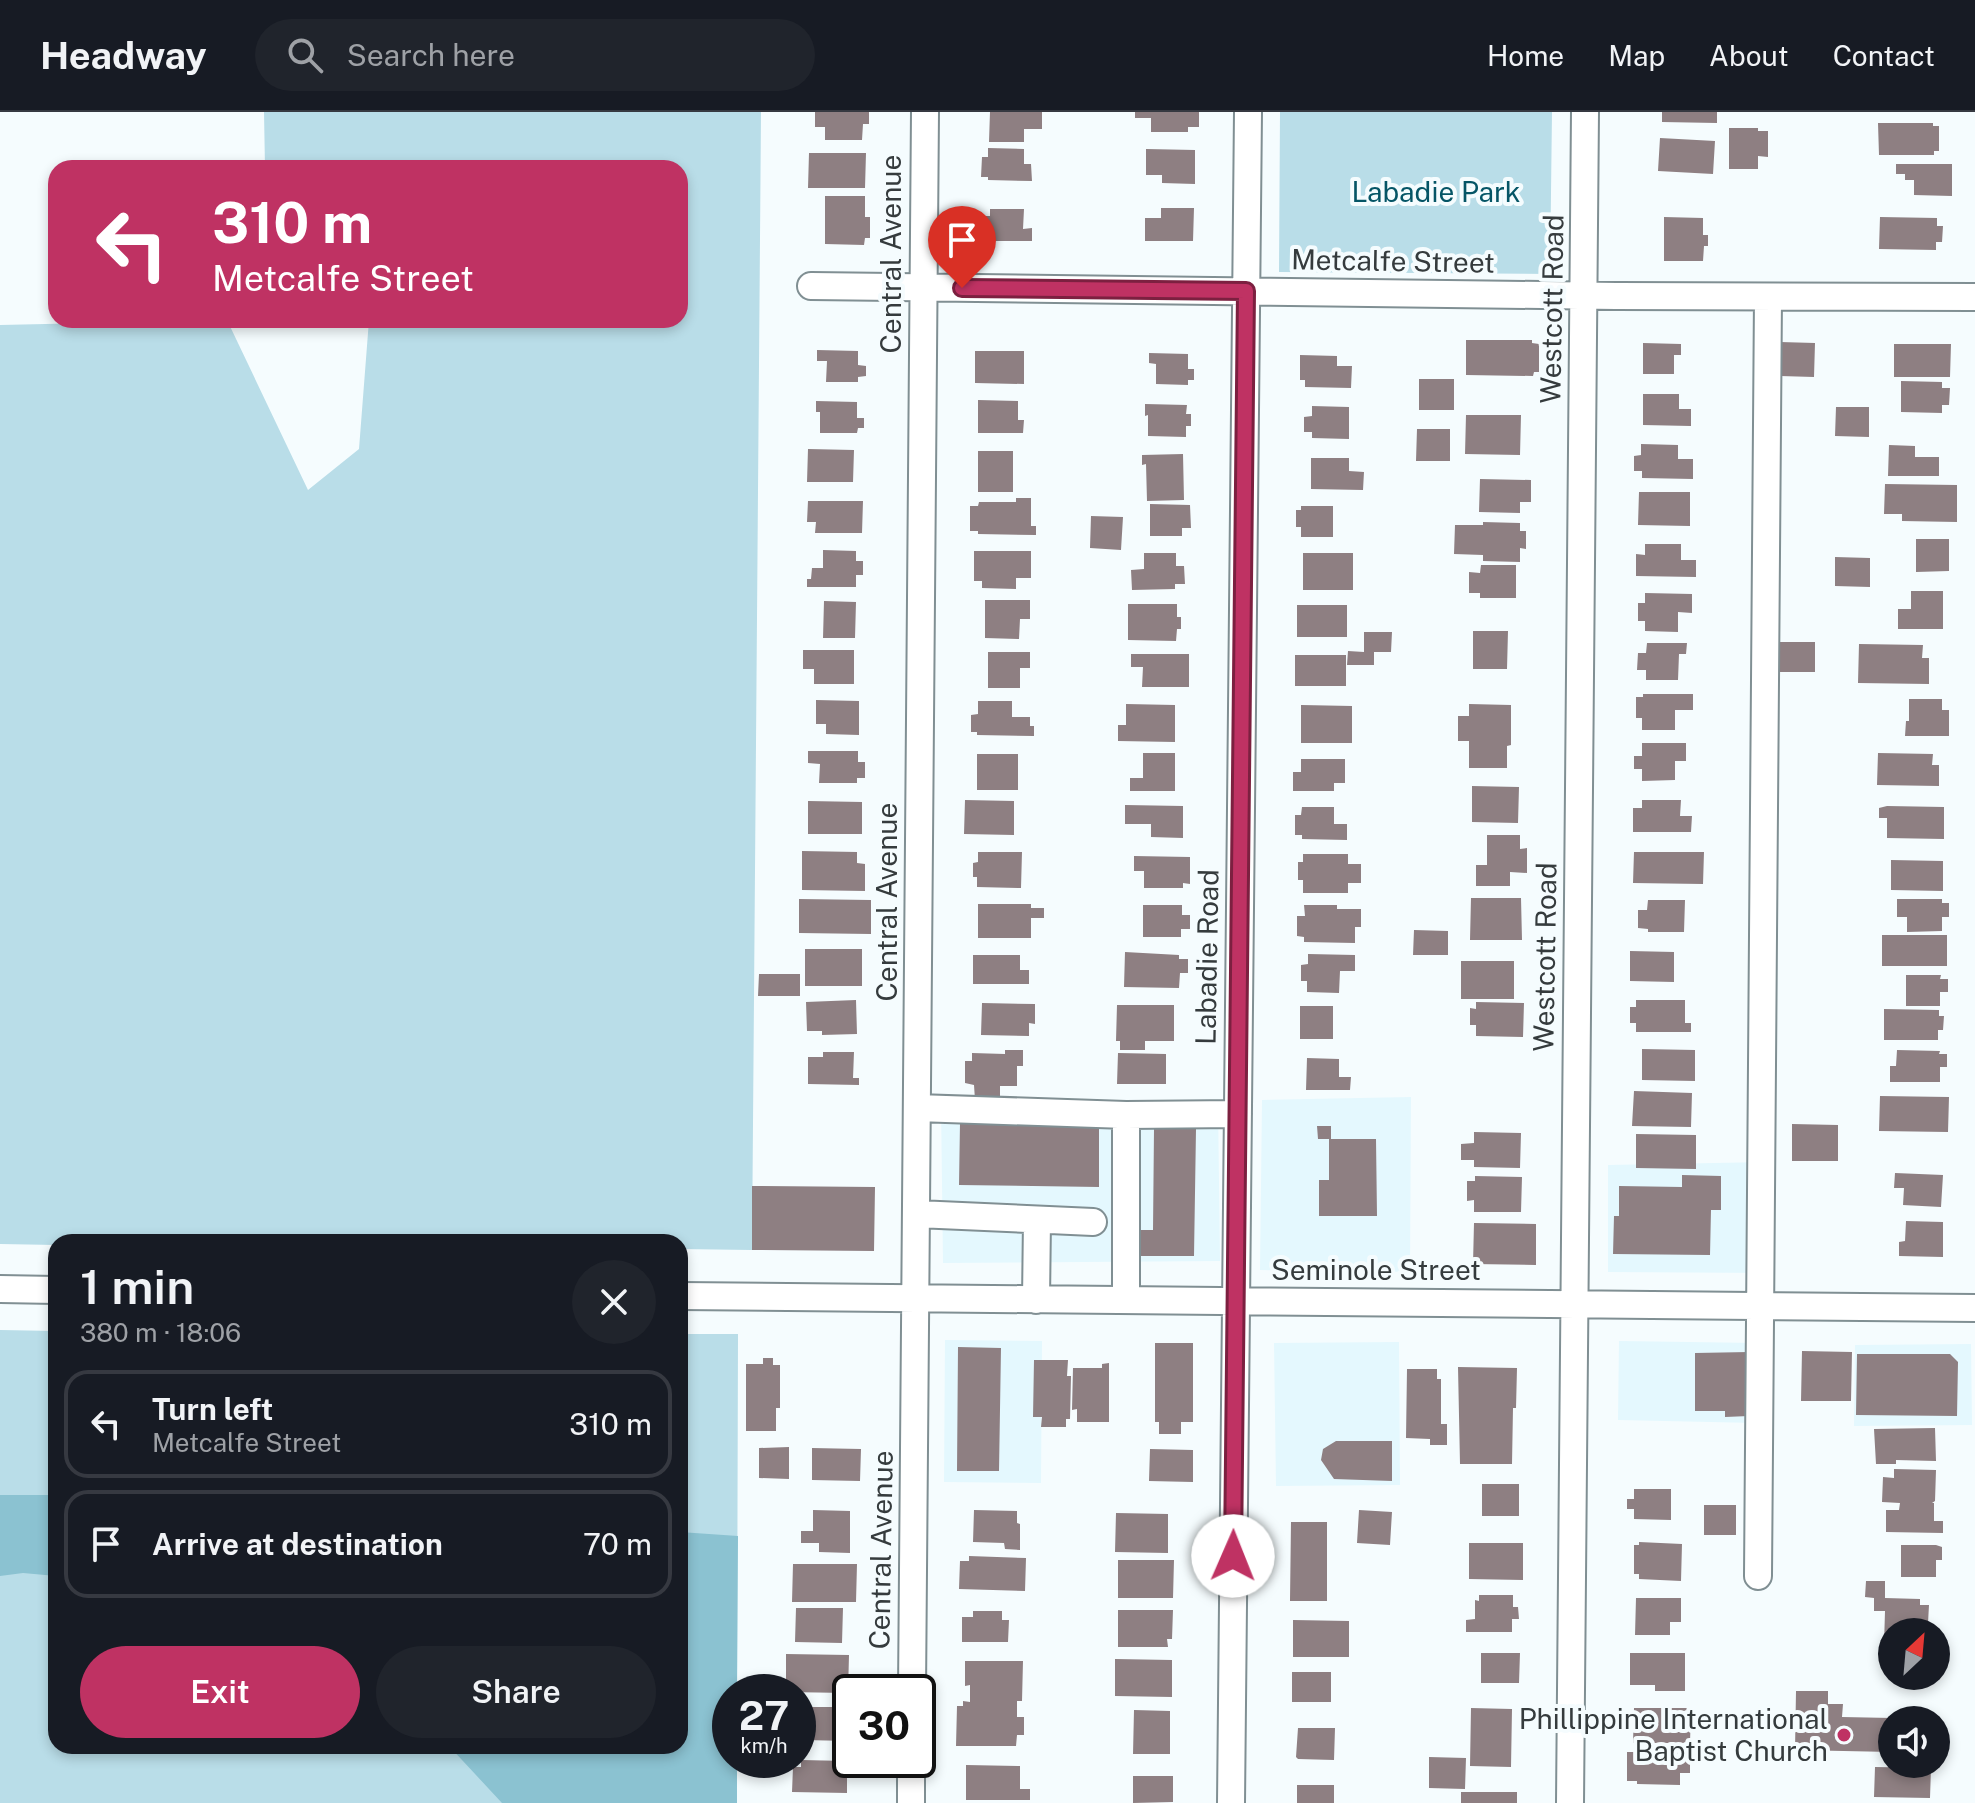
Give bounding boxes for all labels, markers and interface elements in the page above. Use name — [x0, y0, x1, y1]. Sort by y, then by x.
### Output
search box — [255, 19, 815, 91]
text: Headway — [40, 33, 207, 78]
icon: search — [283, 33, 327, 77]
text: Search here — [347, 37, 515, 73]
text: Home — [1487, 39, 1564, 72]
text: Map — [1608, 39, 1665, 72]
text: About — [1709, 39, 1789, 72]
text: Contact — [1833, 39, 1935, 72]
street label: Central Avenue — [874, 155, 907, 353]
park label: Labadie Park — [1351, 175, 1521, 208]
text: 310 m — [212, 190, 372, 256]
icon: left — [80, 192, 184, 296]
pin — [928, 206, 996, 288]
street label: Westcott Road — [1533, 214, 1570, 404]
icon: arrive — [940, 218, 984, 262]
street label: Metcalfe Street — [1291, 242, 1495, 279]
text: Metcalfe Street — [212, 257, 474, 299]
street label: Central Avenue — [870, 803, 903, 1001]
street label: Westcott Road — [1526, 862, 1563, 1052]
street label: Labadie Road — [1188, 869, 1225, 1045]
street label: Seminole Street — [1271, 1253, 1481, 1286]
text: 1 min — [80, 1258, 194, 1315]
button: close — [572, 1260, 656, 1344]
text: 380 m · 18:06 — [80, 1317, 241, 1348]
text: Turn left — [152, 1391, 273, 1427]
icon: left — [84, 1402, 128, 1446]
text: 310 m — [569, 1406, 652, 1442]
text: Metcalfe Street — [152, 1427, 341, 1458]
street label: Central Avenue — [862, 1450, 899, 1650]
position arrow — [1191, 1514, 1275, 1598]
icon: arrive — [84, 1522, 128, 1566]
text: Arrive at destination — [152, 1526, 443, 1562]
text: 70 m — [583, 1526, 652, 1562]
north arrow — [1878, 1618, 1950, 1690]
map controls — [1878, 1618, 1950, 1778]
button: Exit — [80, 1646, 360, 1738]
button: Share — [376, 1646, 656, 1738]
speed limit sign: 30 — [832, 1674, 936, 1778]
text: 27 — [739, 1692, 789, 1739]
place label: Phillippine International Baptist Church — [1519, 1702, 1828, 1767]
button: sound — [1878, 1706, 1950, 1778]
marker: Phillippine International Baptist Church — [1835, 1726, 1853, 1744]
text: km/h — [740, 1734, 788, 1758]

